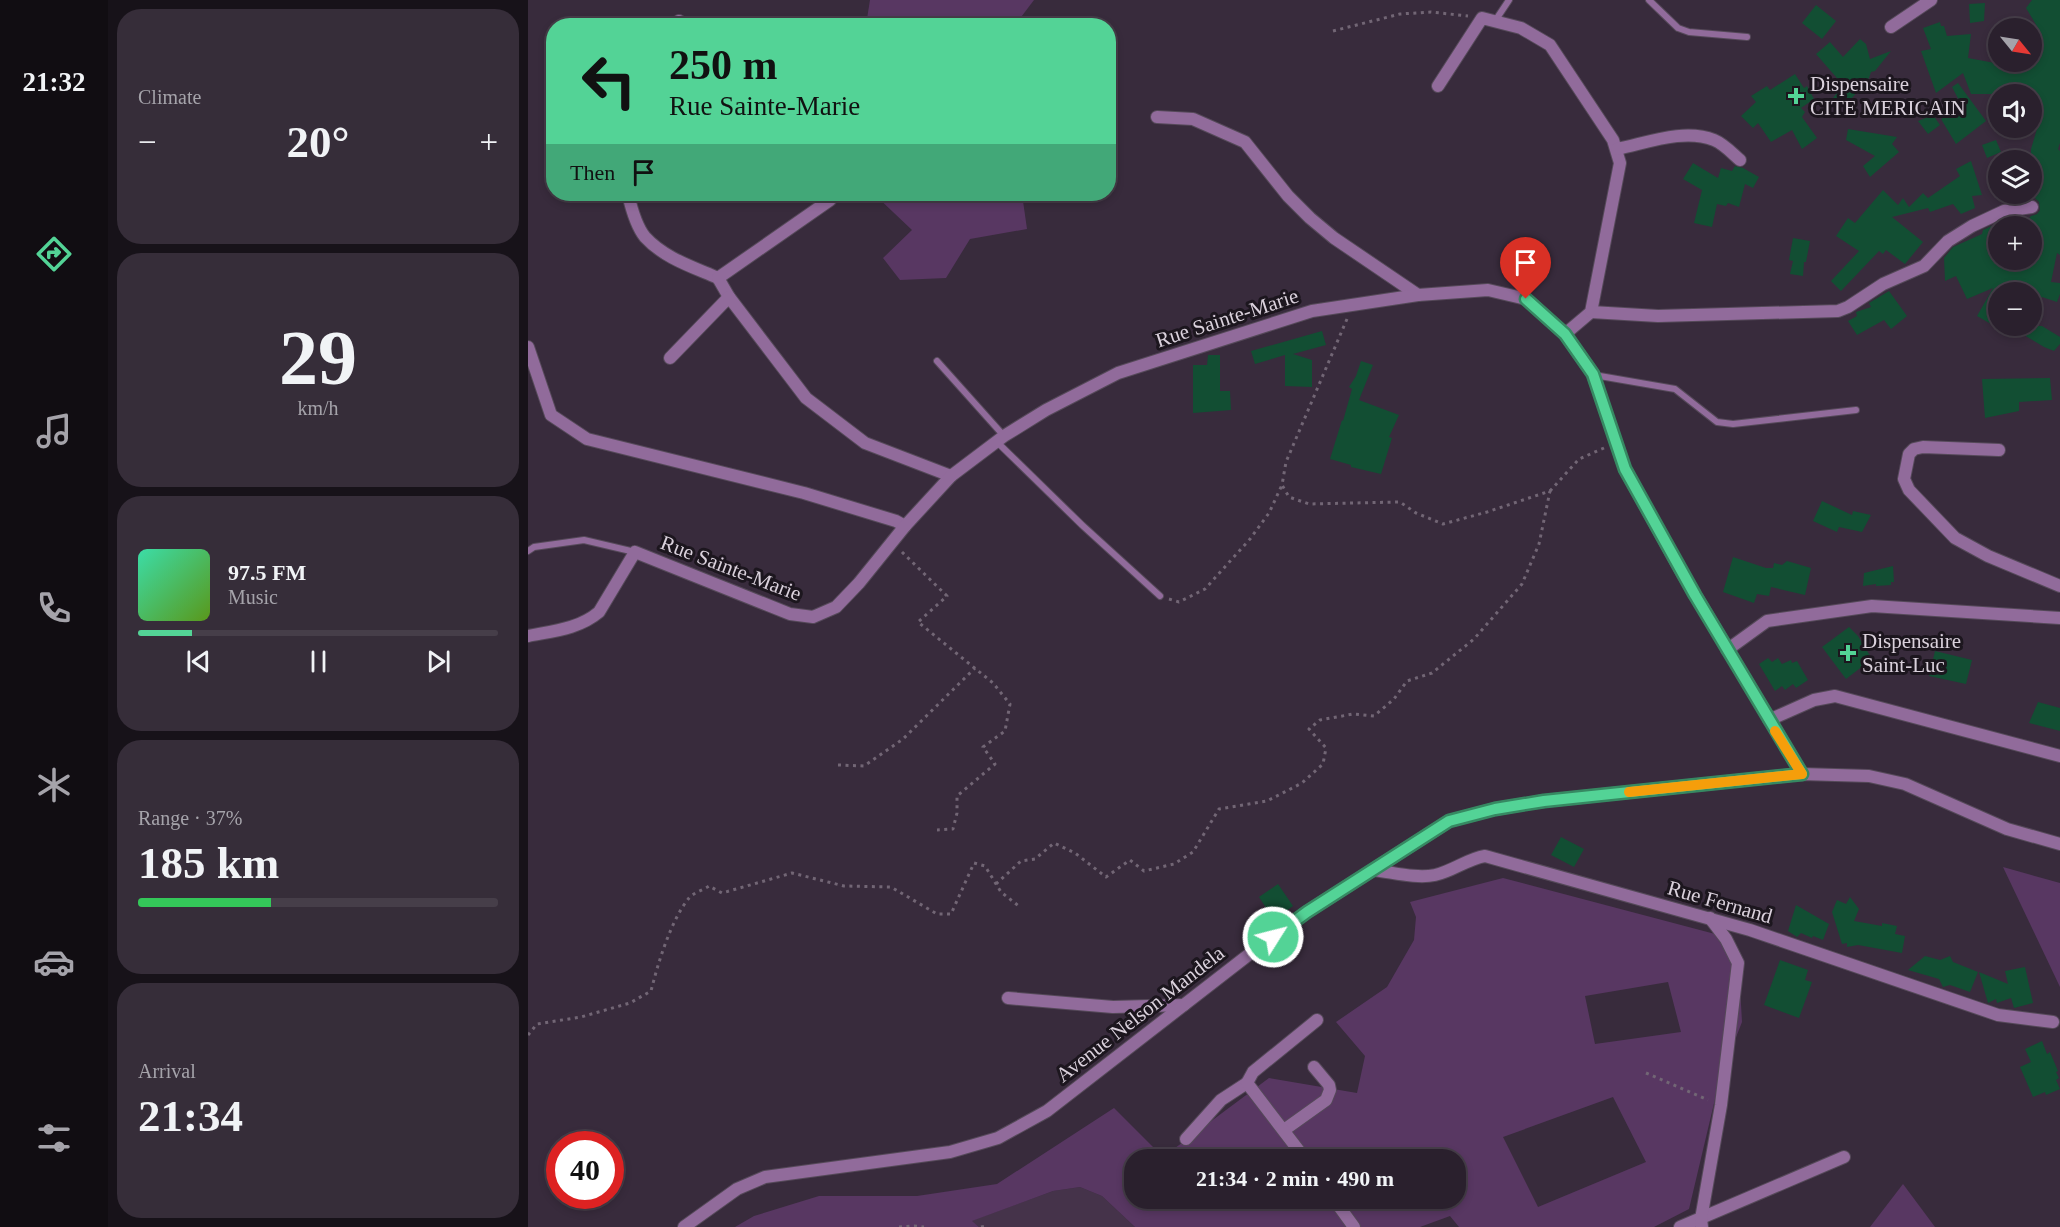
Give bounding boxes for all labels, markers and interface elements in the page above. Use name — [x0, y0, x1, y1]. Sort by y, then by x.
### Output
north arrow — [1988, 18, 2042, 72]
map controls — [1988, 18, 2042, 336]
icon: left — [570, 42, 648, 120]
text: 250 m — [669, 42, 778, 88]
text: 21:32 — [23, 67, 86, 97]
place label: Dispensaire CITE MERICAIN — [1810, 72, 1966, 120]
button: sound — [1988, 84, 2042, 138]
text: Climate — [138, 86, 201, 108]
marker: Dispensaire CITE MERICAIN — [1787, 87, 1805, 105]
text: Rue Sainte-Marie — [669, 91, 860, 121]
text: 20° — [287, 117, 350, 167]
text: − — [138, 124, 157, 160]
text: + — [479, 124, 498, 160]
button: layers — [1988, 150, 2042, 204]
icon: arrive — [627, 156, 660, 189]
text: Then — [570, 160, 615, 185]
button: + — [1988, 216, 2042, 270]
icon: directions — [33, 233, 75, 275]
pin — [1500, 237, 1551, 299]
icon: arrive — [1509, 246, 1542, 279]
button: − — [1988, 282, 2042, 336]
street label: Rue Sainte-Marie — [1153, 284, 1301, 352]
text: 29 — [279, 314, 357, 401]
text: km/h — [297, 397, 339, 419]
icon: music — [33, 410, 75, 452]
street label: Rue Sainte-Marie — [657, 530, 805, 606]
text: 97.5 FM — [228, 560, 306, 585]
text: Music — [228, 586, 278, 608]
icon: phone — [33, 587, 75, 629]
place label: Dispensaire Saint-Luc — [1862, 629, 1961, 677]
marker: Dispensaire Saint-Luc — [1839, 644, 1857, 662]
icon: previous — [182, 645, 215, 678]
icon: pause — [302, 645, 335, 678]
icon: next — [422, 645, 455, 678]
icon: climate — [33, 764, 75, 806]
text: Range · 37% — [138, 807, 242, 829]
text: 185 km — [138, 838, 279, 888]
street label: Rue Fernand — [1665, 876, 1776, 929]
position arrow — [1241, 905, 1305, 969]
street label: Avenue Nelson Mandela — [1051, 940, 1230, 1087]
icon: car — [33, 941, 75, 983]
text: Arrival — [138, 1060, 196, 1082]
text: 21:34 — [138, 1091, 243, 1141]
icon: filters — [33, 1117, 75, 1159]
speed limit sign: 40 — [546, 1131, 624, 1209]
text: 21:34 · 2 min · 490 m — [1196, 1166, 1394, 1191]

